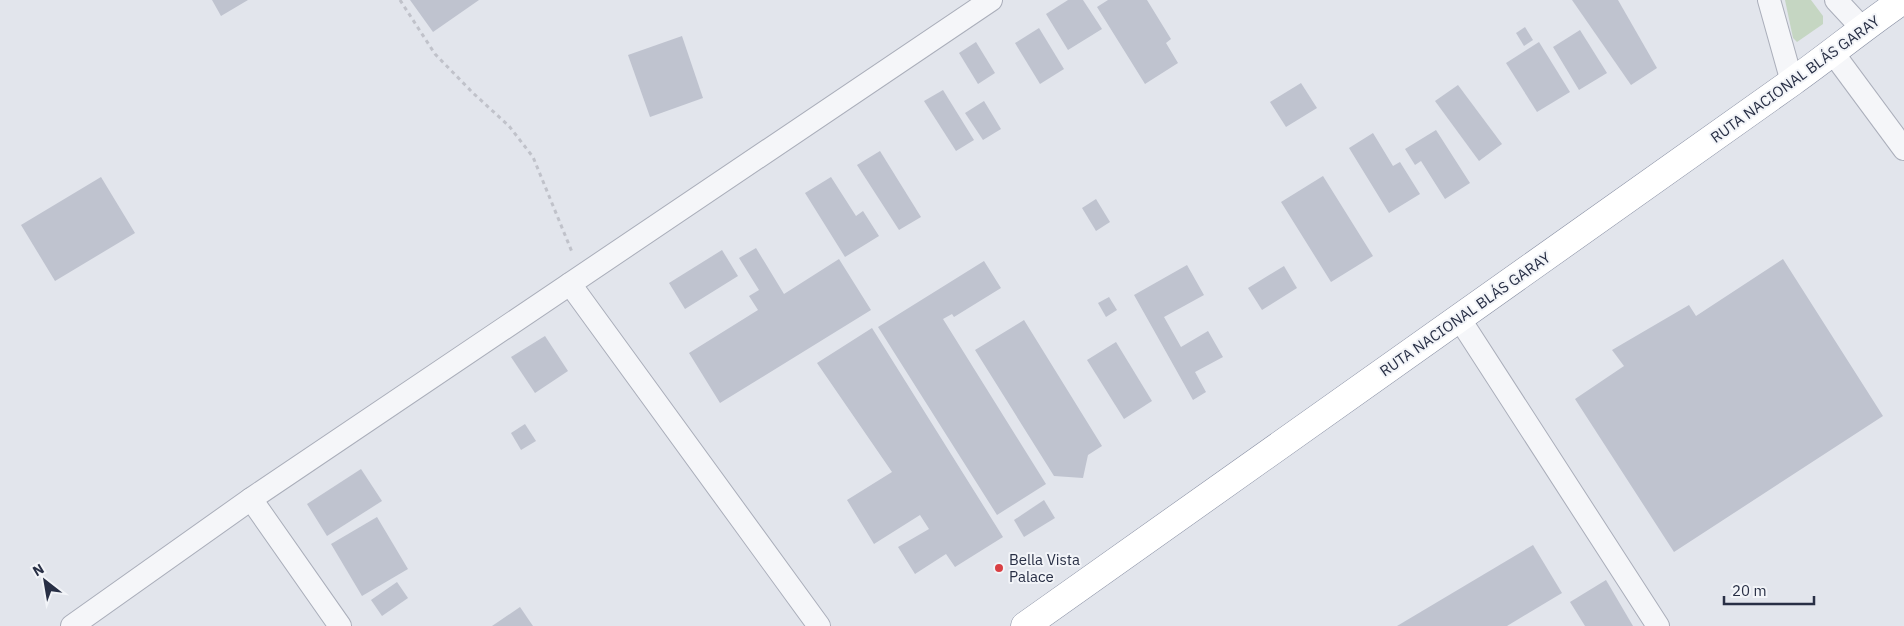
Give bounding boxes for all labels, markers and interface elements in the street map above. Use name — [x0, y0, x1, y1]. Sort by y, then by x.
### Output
street label: RUTA NACIONAL BLÁS GARAY — [1707, 11, 1883, 147]
street label: RUTA NACIONAL BLÁS GARAY — [1376, 248, 1554, 380]
place label: Bella Vista Palace — [1009, 550, 1080, 586]
north arrow — [20, 556, 70, 606]
text: N — [29, 560, 47, 580]
marker: Bella Vista Palace — [993, 562, 1005, 574]
scale bar — [1724, 574, 1814, 606]
text: 20 m — [1732, 581, 1767, 600]

